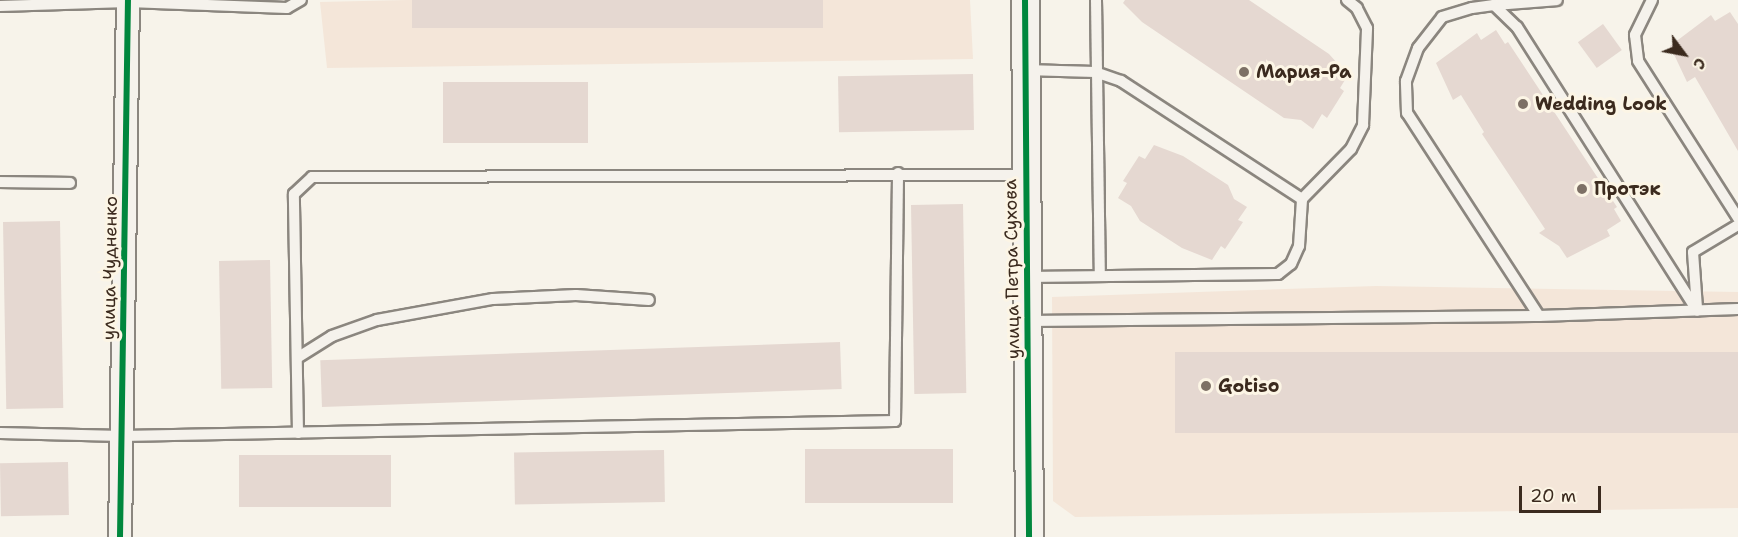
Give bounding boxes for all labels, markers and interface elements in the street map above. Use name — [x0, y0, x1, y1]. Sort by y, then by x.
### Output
north arrow — [1654, 24, 1714, 84]
text: С — [1688, 54, 1711, 74]
place label: Мария-Ра — [1256, 61, 1352, 83]
marker: Мария-Ра — [1237, 65, 1251, 79]
place label: Wedding Look — [1535, 93, 1667, 115]
marker: Wedding Look — [1516, 97, 1530, 111]
place label: Протэк — [1594, 178, 1661, 200]
street label: улица Петра Сухова — [1000, 179, 1024, 359]
marker: Протэк — [1575, 182, 1589, 196]
street label: улица Чудненко — [98, 196, 122, 340]
place label: Gotiso — [1218, 375, 1279, 397]
marker: Gotiso — [1199, 379, 1213, 393]
scale bar — [1522, 474, 1604, 512]
text: 20 m — [1530, 484, 1576, 508]

